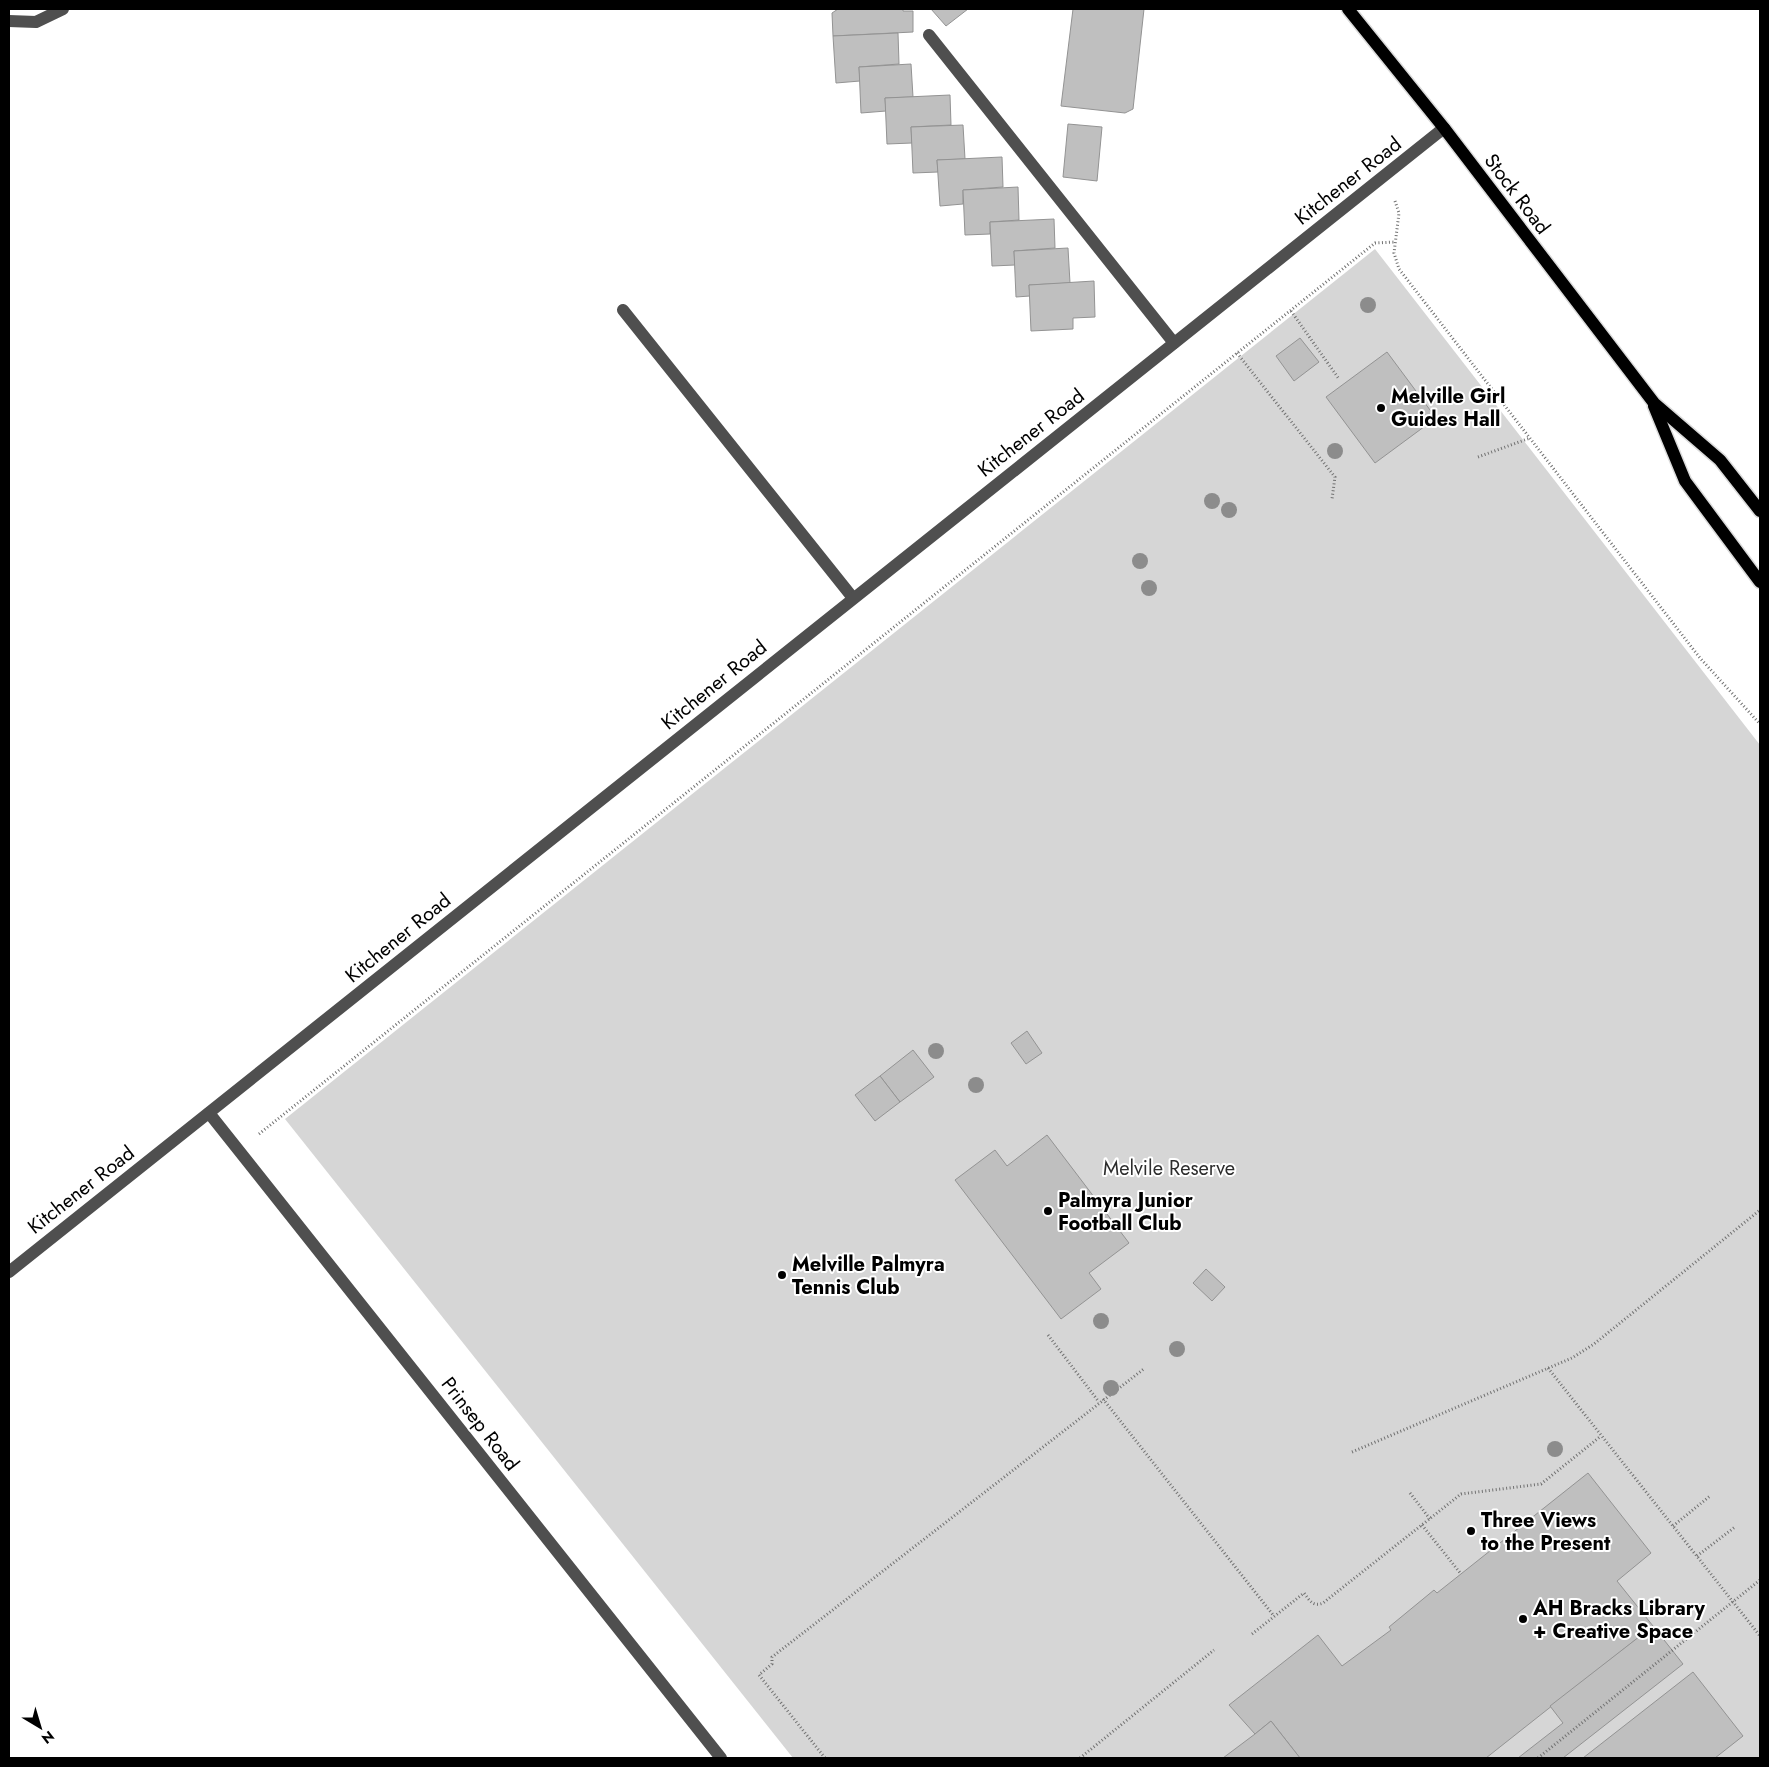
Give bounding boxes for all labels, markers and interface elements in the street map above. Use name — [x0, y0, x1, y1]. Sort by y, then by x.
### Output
street label: Kitchener Road — [1288, 130, 1408, 232]
street label: Stock Road — [1477, 148, 1557, 240]
street label: Kitchener Road — [971, 382, 1091, 484]
place label: Melville Girl Guides Hall — [1391, 382, 1505, 434]
marker: Melville Girl Guides Hall — [1375, 402, 1387, 414]
street label: Kitchener Road — [655, 633, 773, 737]
street label: Kitchener Road — [339, 886, 457, 990]
street label: Kitchener Road — [21, 1139, 141, 1241]
park label: Melvile Reserve — [1103, 1154, 1235, 1183]
place label: Palmyra Junior Football Club — [1058, 1186, 1194, 1238]
marker: Palmyra Junior Football Club — [1042, 1205, 1054, 1217]
place label: Melville Palmyra Tennis Club — [792, 1250, 945, 1302]
marker: Melville Palmyra Tennis Club — [776, 1269, 788, 1281]
street label: Prinsep Road — [434, 1371, 526, 1477]
place label: Three Views to the Present — [1481, 1506, 1611, 1558]
marker: Three Views to the Present — [1465, 1525, 1477, 1537]
place label: AH Bracks Library + Creative Space — [1532, 1594, 1705, 1646]
marker: AH Bracks Library + Creative Space — [1517, 1613, 1529, 1625]
north arrow — [15, 1702, 65, 1752]
text: N — [37, 1726, 59, 1749]

